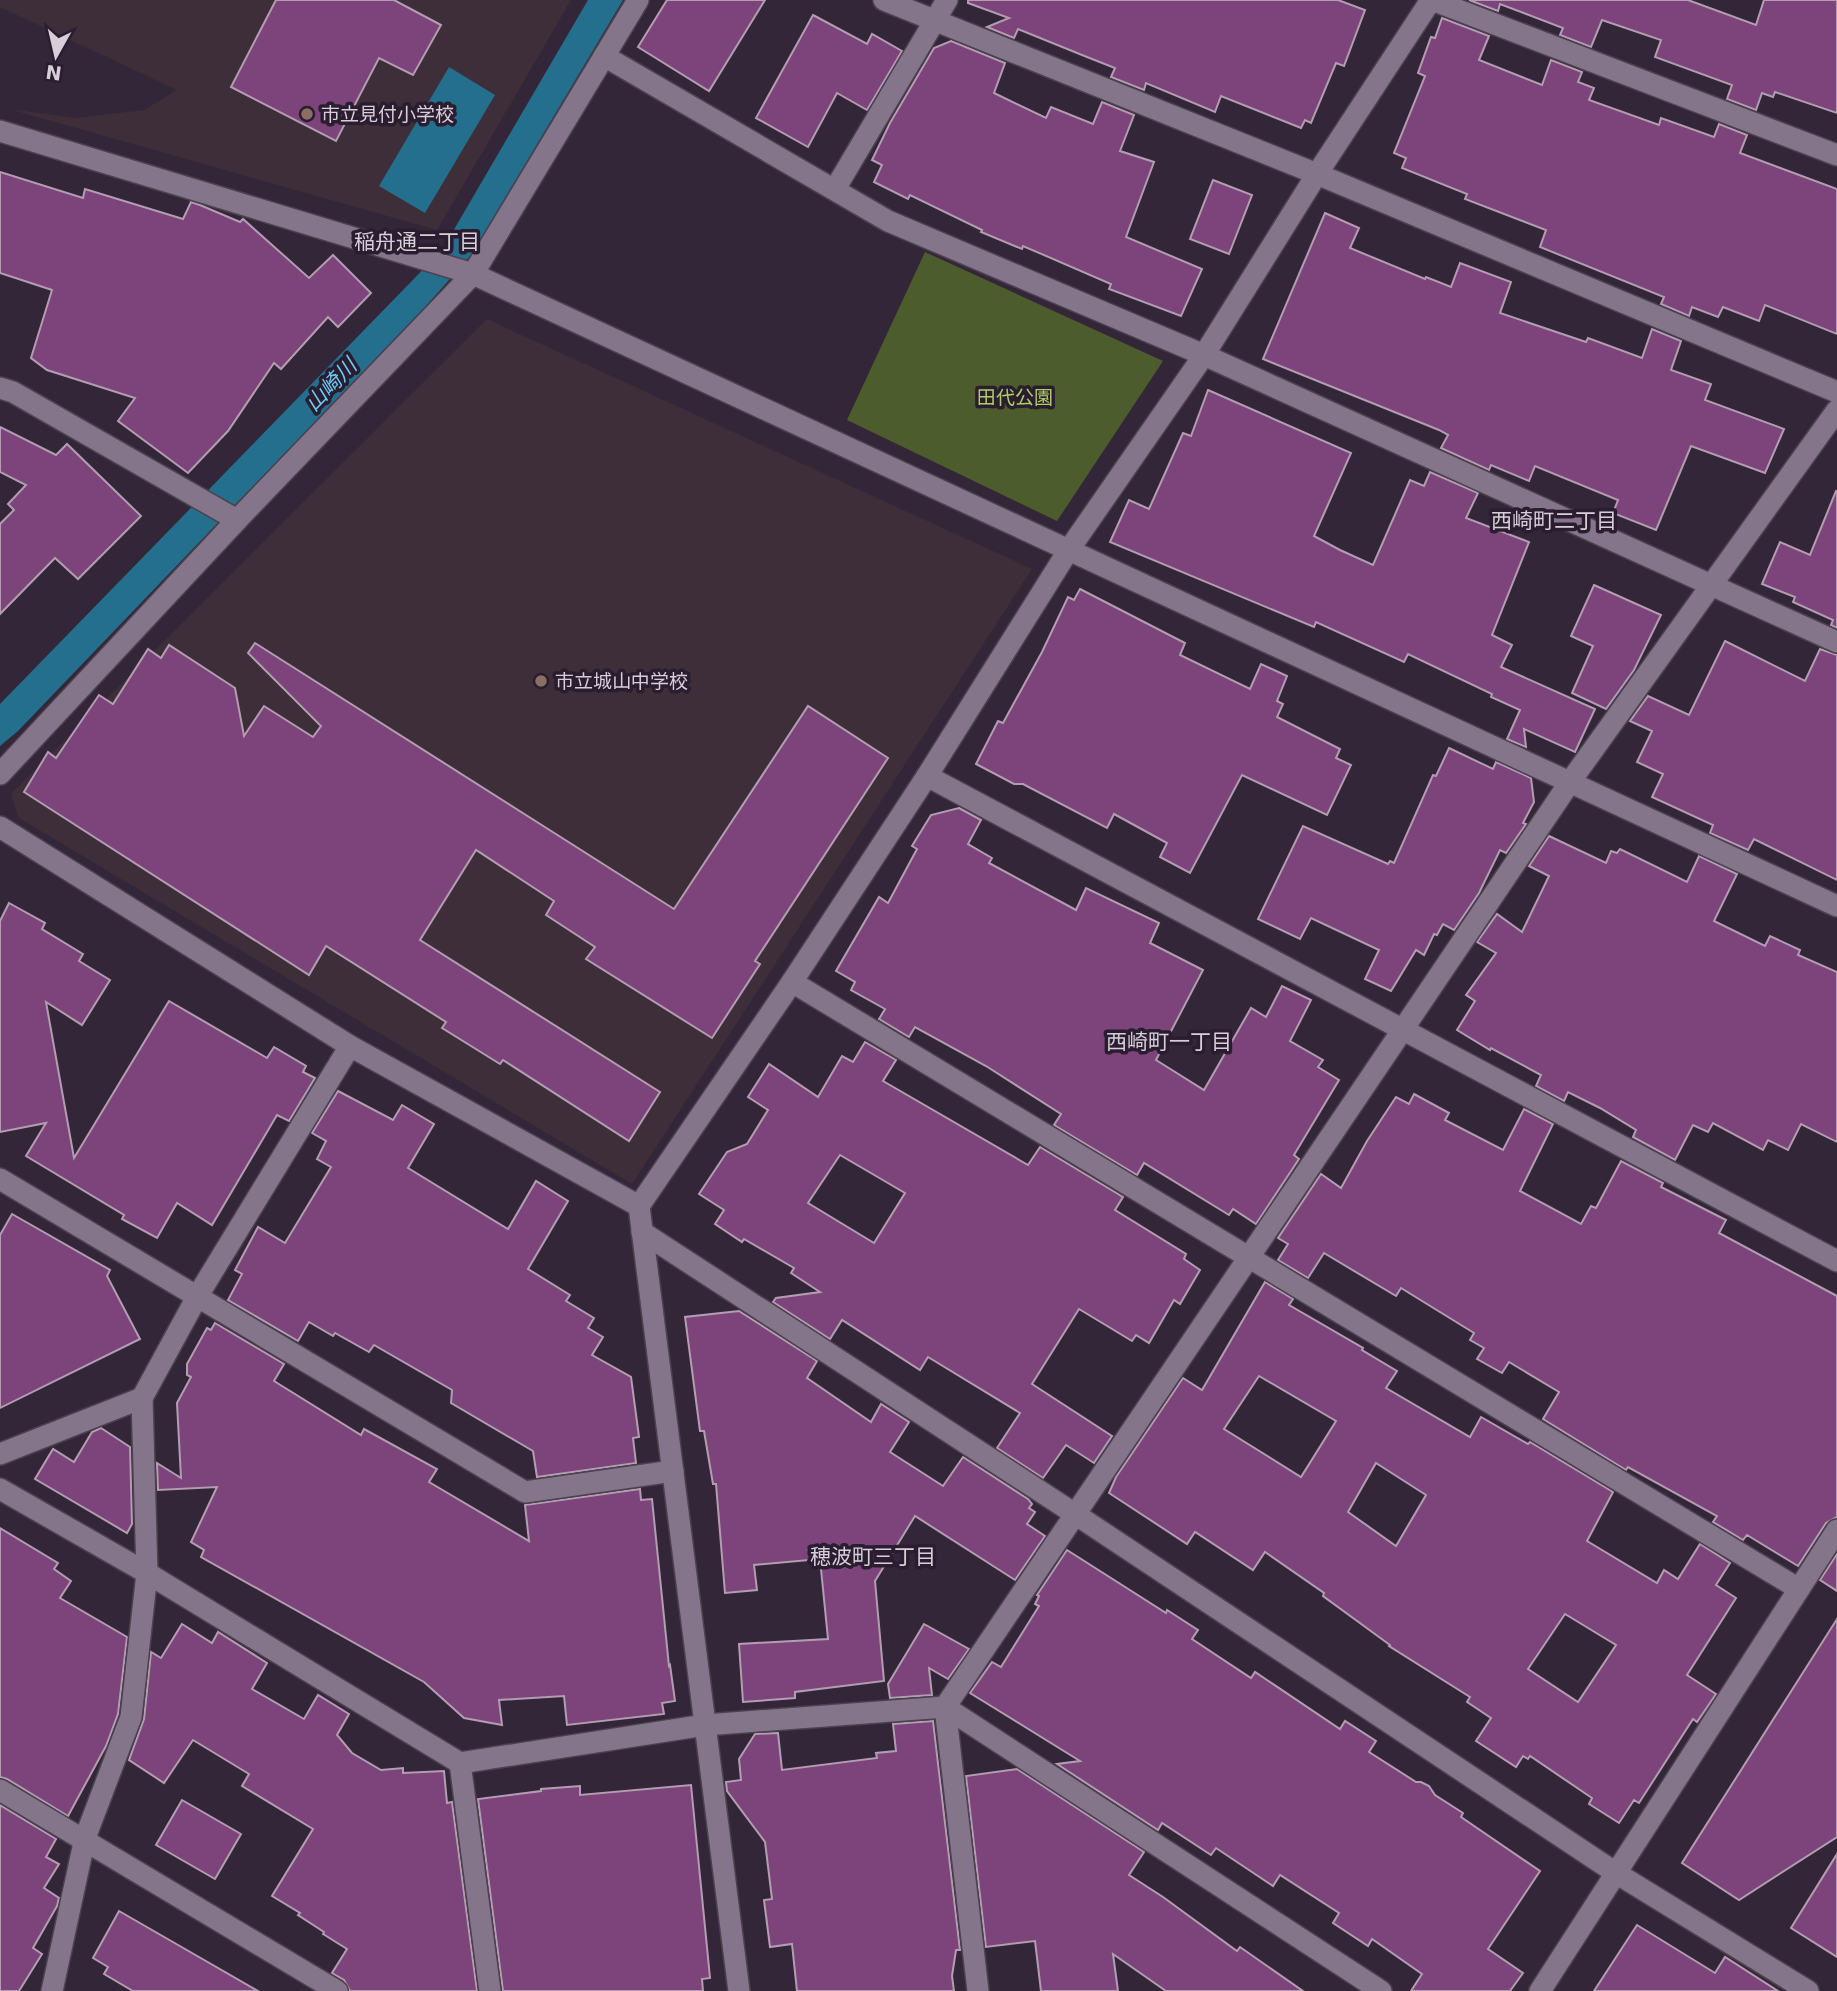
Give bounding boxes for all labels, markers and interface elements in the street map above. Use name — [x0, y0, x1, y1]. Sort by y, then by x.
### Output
north arrow — [21, 21, 91, 91]
text: N — [44, 61, 63, 85]
place label: 市立見付小学校 — [321, 103, 454, 125]
marker: 市立見付小学校 — [299, 106, 315, 122]
district label: 稲舟通二丁目 — [354, 230, 480, 254]
water label: 山崎川 — [300, 353, 363, 416]
park label: 田代公園 — [977, 386, 1053, 408]
district label: 西崎町二丁目 — [1491, 509, 1617, 533]
place label: 市立城山中学校 — [555, 670, 688, 692]
marker: 市立城山中学校 — [533, 673, 549, 689]
district label: 西崎町一丁目 — [1106, 1030, 1232, 1054]
district label: 穂波町三丁目 — [810, 1545, 936, 1569]

